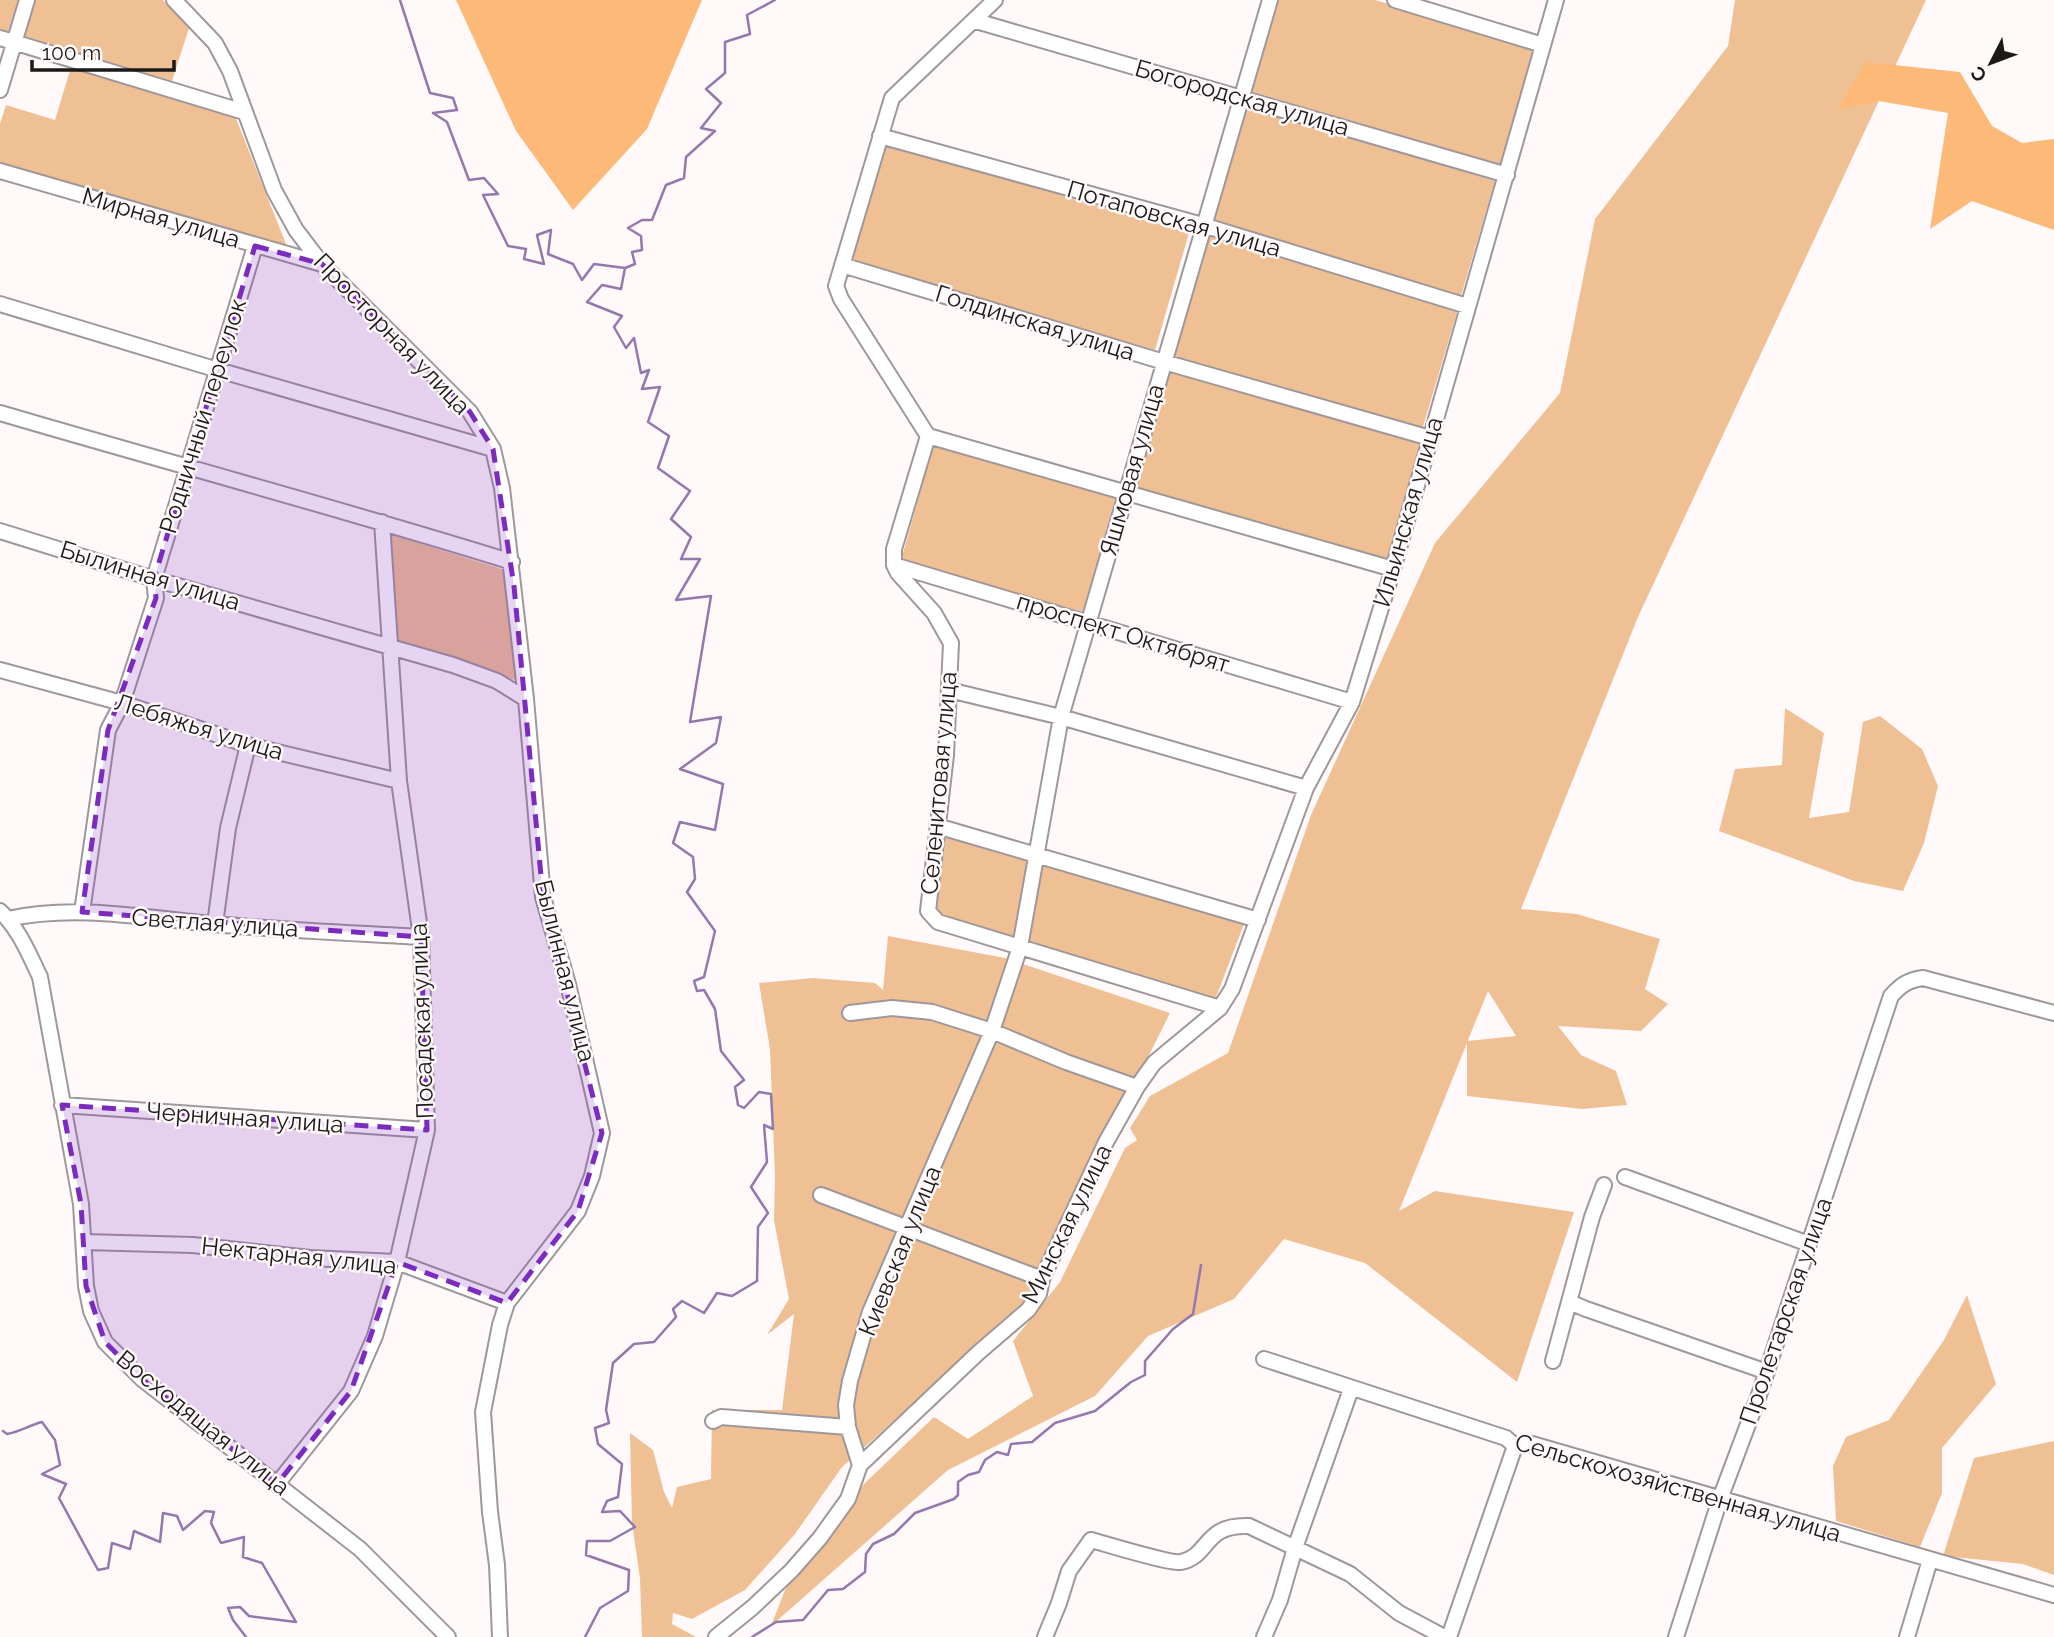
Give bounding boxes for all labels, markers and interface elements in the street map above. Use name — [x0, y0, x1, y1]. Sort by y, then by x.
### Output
scale bar — [32, 28, 173, 72]
north arrow — [1956, 28, 2026, 98]
text: 100 m — [42, 40, 101, 65]
street label: Богородская улица — [1132, 53, 1353, 142]
text: С — [1966, 62, 1991, 87]
street label: Потаповская улица — [1064, 174, 1284, 263]
street label: Мирная улица — [79, 181, 243, 254]
street label: Просторная улица — [308, 247, 477, 420]
street label: Голдинская улица — [932, 278, 1138, 367]
street label: Родничный переулок — [153, 295, 252, 537]
street label: Яшмовая улица — [1093, 381, 1170, 559]
street label: Ильинская улица — [1367, 413, 1449, 610]
street label: Былинная улица — [57, 534, 244, 617]
street label: проспект Октябрят — [1013, 586, 1234, 679]
street label: Селенитовая улица — [914, 670, 963, 896]
street label: Лебяжья улица — [111, 687, 287, 766]
street label: Былинная улица — [529, 877, 602, 1065]
street label: Светлая улица — [131, 902, 300, 943]
street label: Посадская улица — [404, 923, 439, 1120]
street label: Черничная улица — [145, 1096, 345, 1139]
street label: Минская улица — [1015, 1139, 1118, 1308]
street label: Киевская улица — [852, 1162, 947, 1340]
street label: Пролетарская улица — [1733, 1194, 1838, 1428]
street label: Нектарная улица — [200, 1231, 398, 1280]
street label: Восходящая улица — [111, 1344, 296, 1501]
street label: Сельскохозяйственная улица — [1512, 1427, 1844, 1548]

